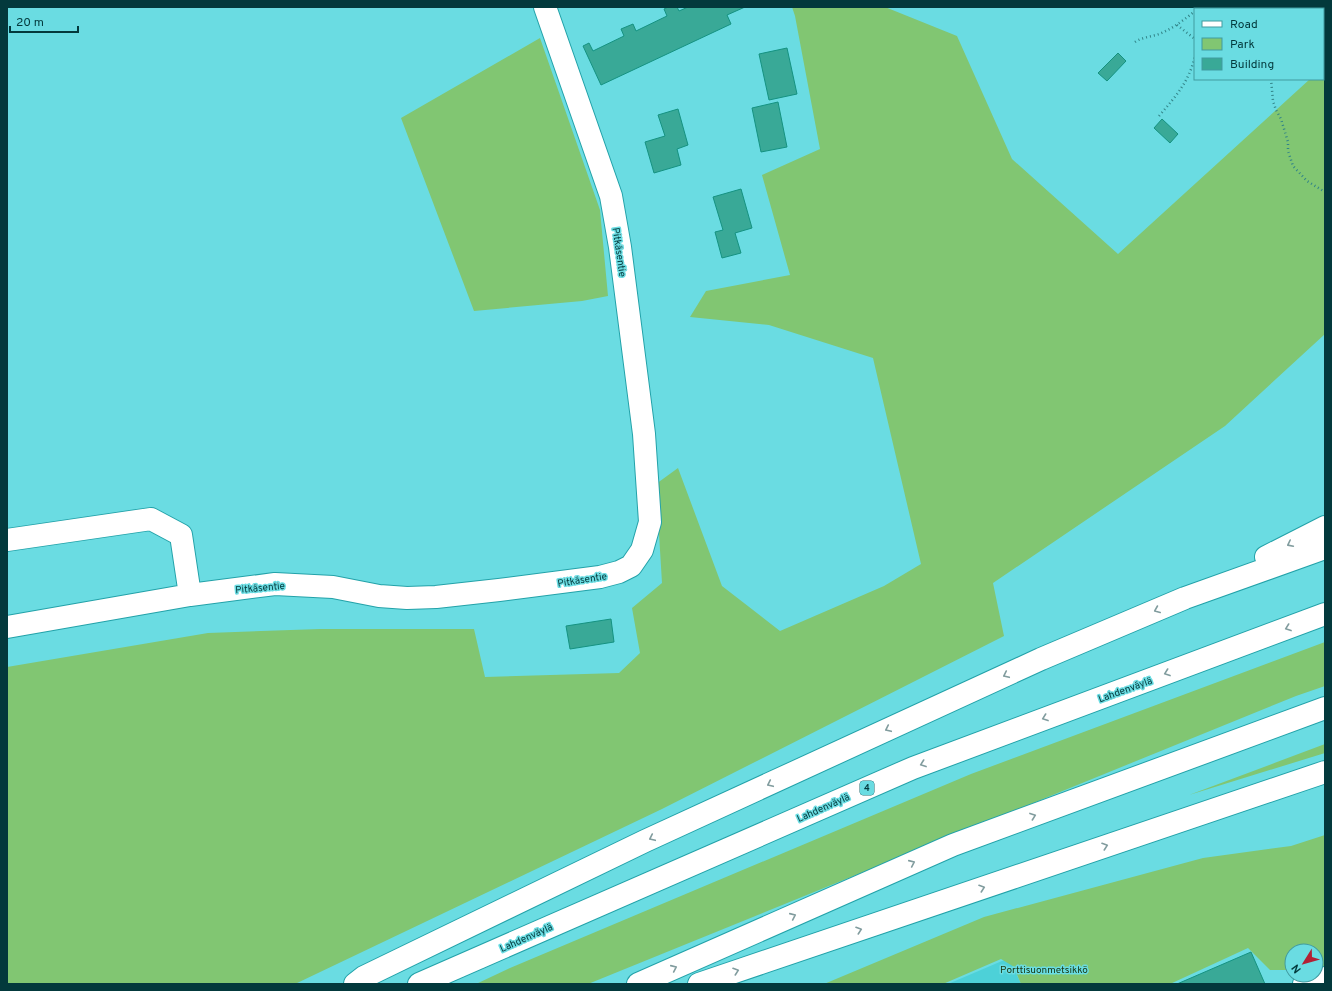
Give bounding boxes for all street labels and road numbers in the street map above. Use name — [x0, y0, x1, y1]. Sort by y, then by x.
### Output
street label: Pitkäsentie — [609, 227, 628, 278]
street label: Pitkäsentie — [557, 570, 608, 591]
street label: Pitkäsentie — [235, 580, 286, 597]
street label: Lahdenväylä — [1097, 675, 1154, 706]
road number: 4 — [860, 781, 874, 795]
street label: Lahdenväylä — [795, 791, 852, 826]
street label: Lahdenväylä — [498, 921, 555, 956]

